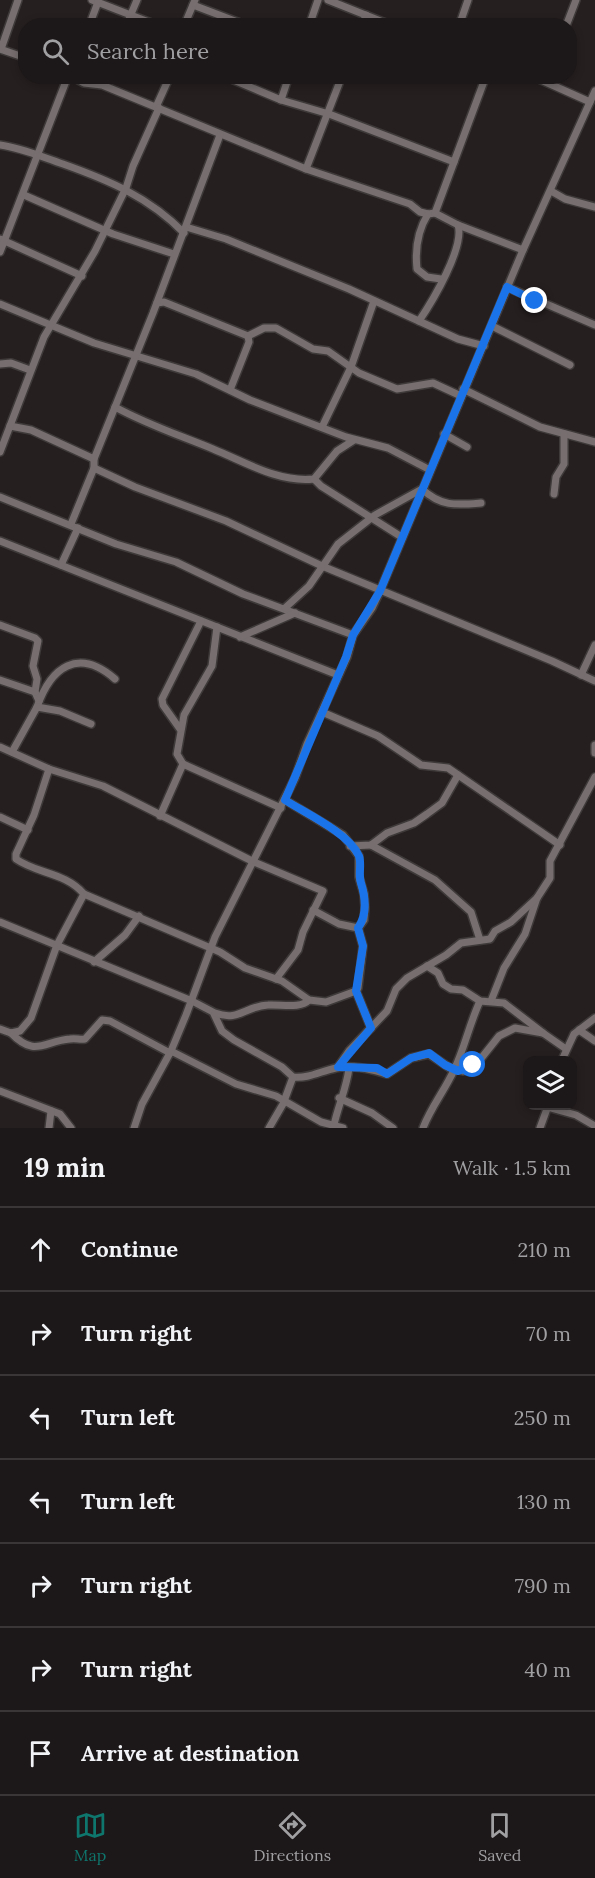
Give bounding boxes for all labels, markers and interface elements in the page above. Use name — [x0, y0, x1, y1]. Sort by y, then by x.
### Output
search box — [18, 18, 577, 84]
icon: search — [39, 35, 72, 68]
text: Search here — [87, 37, 209, 65]
route end — [521, 287, 547, 313]
route start — [459, 1051, 485, 1077]
map controls — [523, 1056, 577, 1110]
button: layers — [523, 1056, 577, 1110]
text: 19 min — [24, 1151, 105, 1184]
text: Walk · 1.5 km — [453, 1155, 571, 1180]
icon: ahead — [24, 1233, 57, 1266]
text: Continue — [81, 1235, 178, 1263]
text: 210 m — [517, 1237, 571, 1262]
icon: right — [24, 1317, 57, 1350]
text: Turn right — [81, 1319, 192, 1347]
text: 70 m — [526, 1321, 571, 1346]
icon: left — [24, 1401, 57, 1434]
text: Turn left — [81, 1403, 175, 1431]
text: 250 m — [514, 1405, 571, 1430]
icon: left — [24, 1485, 57, 1518]
text: Turn left — [81, 1487, 175, 1515]
text: 130 m — [517, 1489, 571, 1514]
icon: right — [24, 1569, 57, 1602]
text: Turn right — [81, 1571, 192, 1599]
text: 790 m — [515, 1573, 571, 1598]
icon: right — [24, 1653, 57, 1686]
text: Turn right — [81, 1655, 192, 1683]
text: 40 m — [525, 1657, 571, 1682]
icon: arrive — [24, 1737, 57, 1770]
text: Arrive at destination — [81, 1739, 299, 1767]
tab: Map — [74, 1809, 107, 1865]
tab: Directions — [254, 1809, 331, 1865]
tab: Saved — [478, 1809, 521, 1865]

